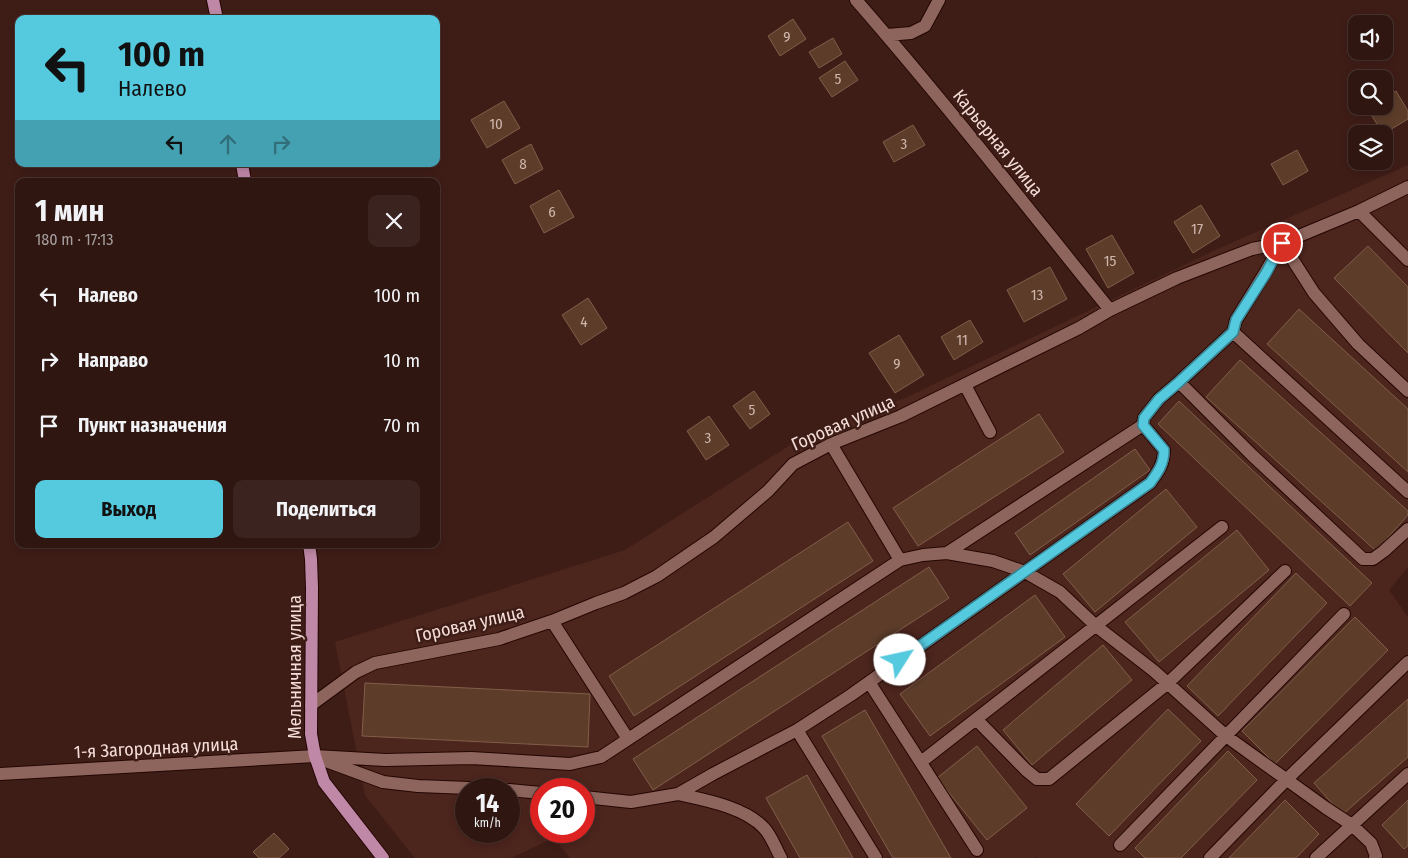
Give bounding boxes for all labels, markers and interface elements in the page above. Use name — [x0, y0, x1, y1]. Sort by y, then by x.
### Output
map controls — [1348, 15, 1393, 170]
button: sound — [1348, 15, 1393, 60]
house number: 9 — [783, 28, 791, 46]
text: 100 m — [118, 33, 205, 75]
icon: left — [35, 35, 100, 100]
house number: 5 — [835, 70, 842, 88]
button: search — [1348, 70, 1393, 115]
text: Налево — [118, 75, 187, 102]
street label: Карьерная улица — [948, 85, 1048, 201]
house number: 10 — [489, 115, 503, 133]
button: layers — [1348, 125, 1393, 170]
icon: left — [161, 130, 189, 158]
icon: ahead — [214, 130, 242, 158]
icon: right — [267, 130, 295, 158]
house number: 3 — [901, 135, 908, 153]
house number: 8 — [519, 155, 527, 173]
text: 1 мин — [35, 193, 104, 229]
button: close — [368, 195, 420, 247]
house number: 6 — [548, 203, 556, 221]
house number: 17 — [1191, 220, 1203, 238]
pin — [1261, 222, 1303, 264]
icon: arrive — [1268, 229, 1296, 257]
text: 180 m · 17:13 — [35, 230, 113, 249]
house number: 15 — [1104, 252, 1116, 270]
icon: left — [35, 282, 63, 310]
text: Налево — [78, 284, 138, 307]
text: 100 m — [374, 284, 420, 307]
house number: 13 — [1031, 286, 1044, 304]
house number: 4 — [580, 313, 588, 331]
house number: 11 — [956, 331, 968, 349]
icon: right — [35, 347, 63, 375]
text: Направо — [78, 349, 148, 372]
text: 10 m — [384, 349, 420, 372]
house number: 9 — [893, 355, 901, 373]
street label: Горовая улица — [788, 390, 898, 456]
house number: 5 — [749, 401, 756, 419]
icon: arrive — [35, 412, 63, 440]
text: Пункт назначения — [78, 414, 227, 437]
text: 70 m — [384, 414, 420, 437]
house number: 3 — [705, 429, 712, 447]
button: Выход — [35, 480, 223, 538]
button: Поделиться — [233, 480, 420, 538]
street label: Мельничная улица — [284, 595, 306, 739]
street label: Горовая улица — [413, 601, 527, 647]
position arrow — [873, 633, 925, 685]
street label: 1-я Загородная улица — [73, 733, 239, 763]
speed limit sign: 20 — [530, 778, 595, 843]
text: 14 — [476, 789, 499, 819]
text: km/h — [474, 816, 501, 830]

